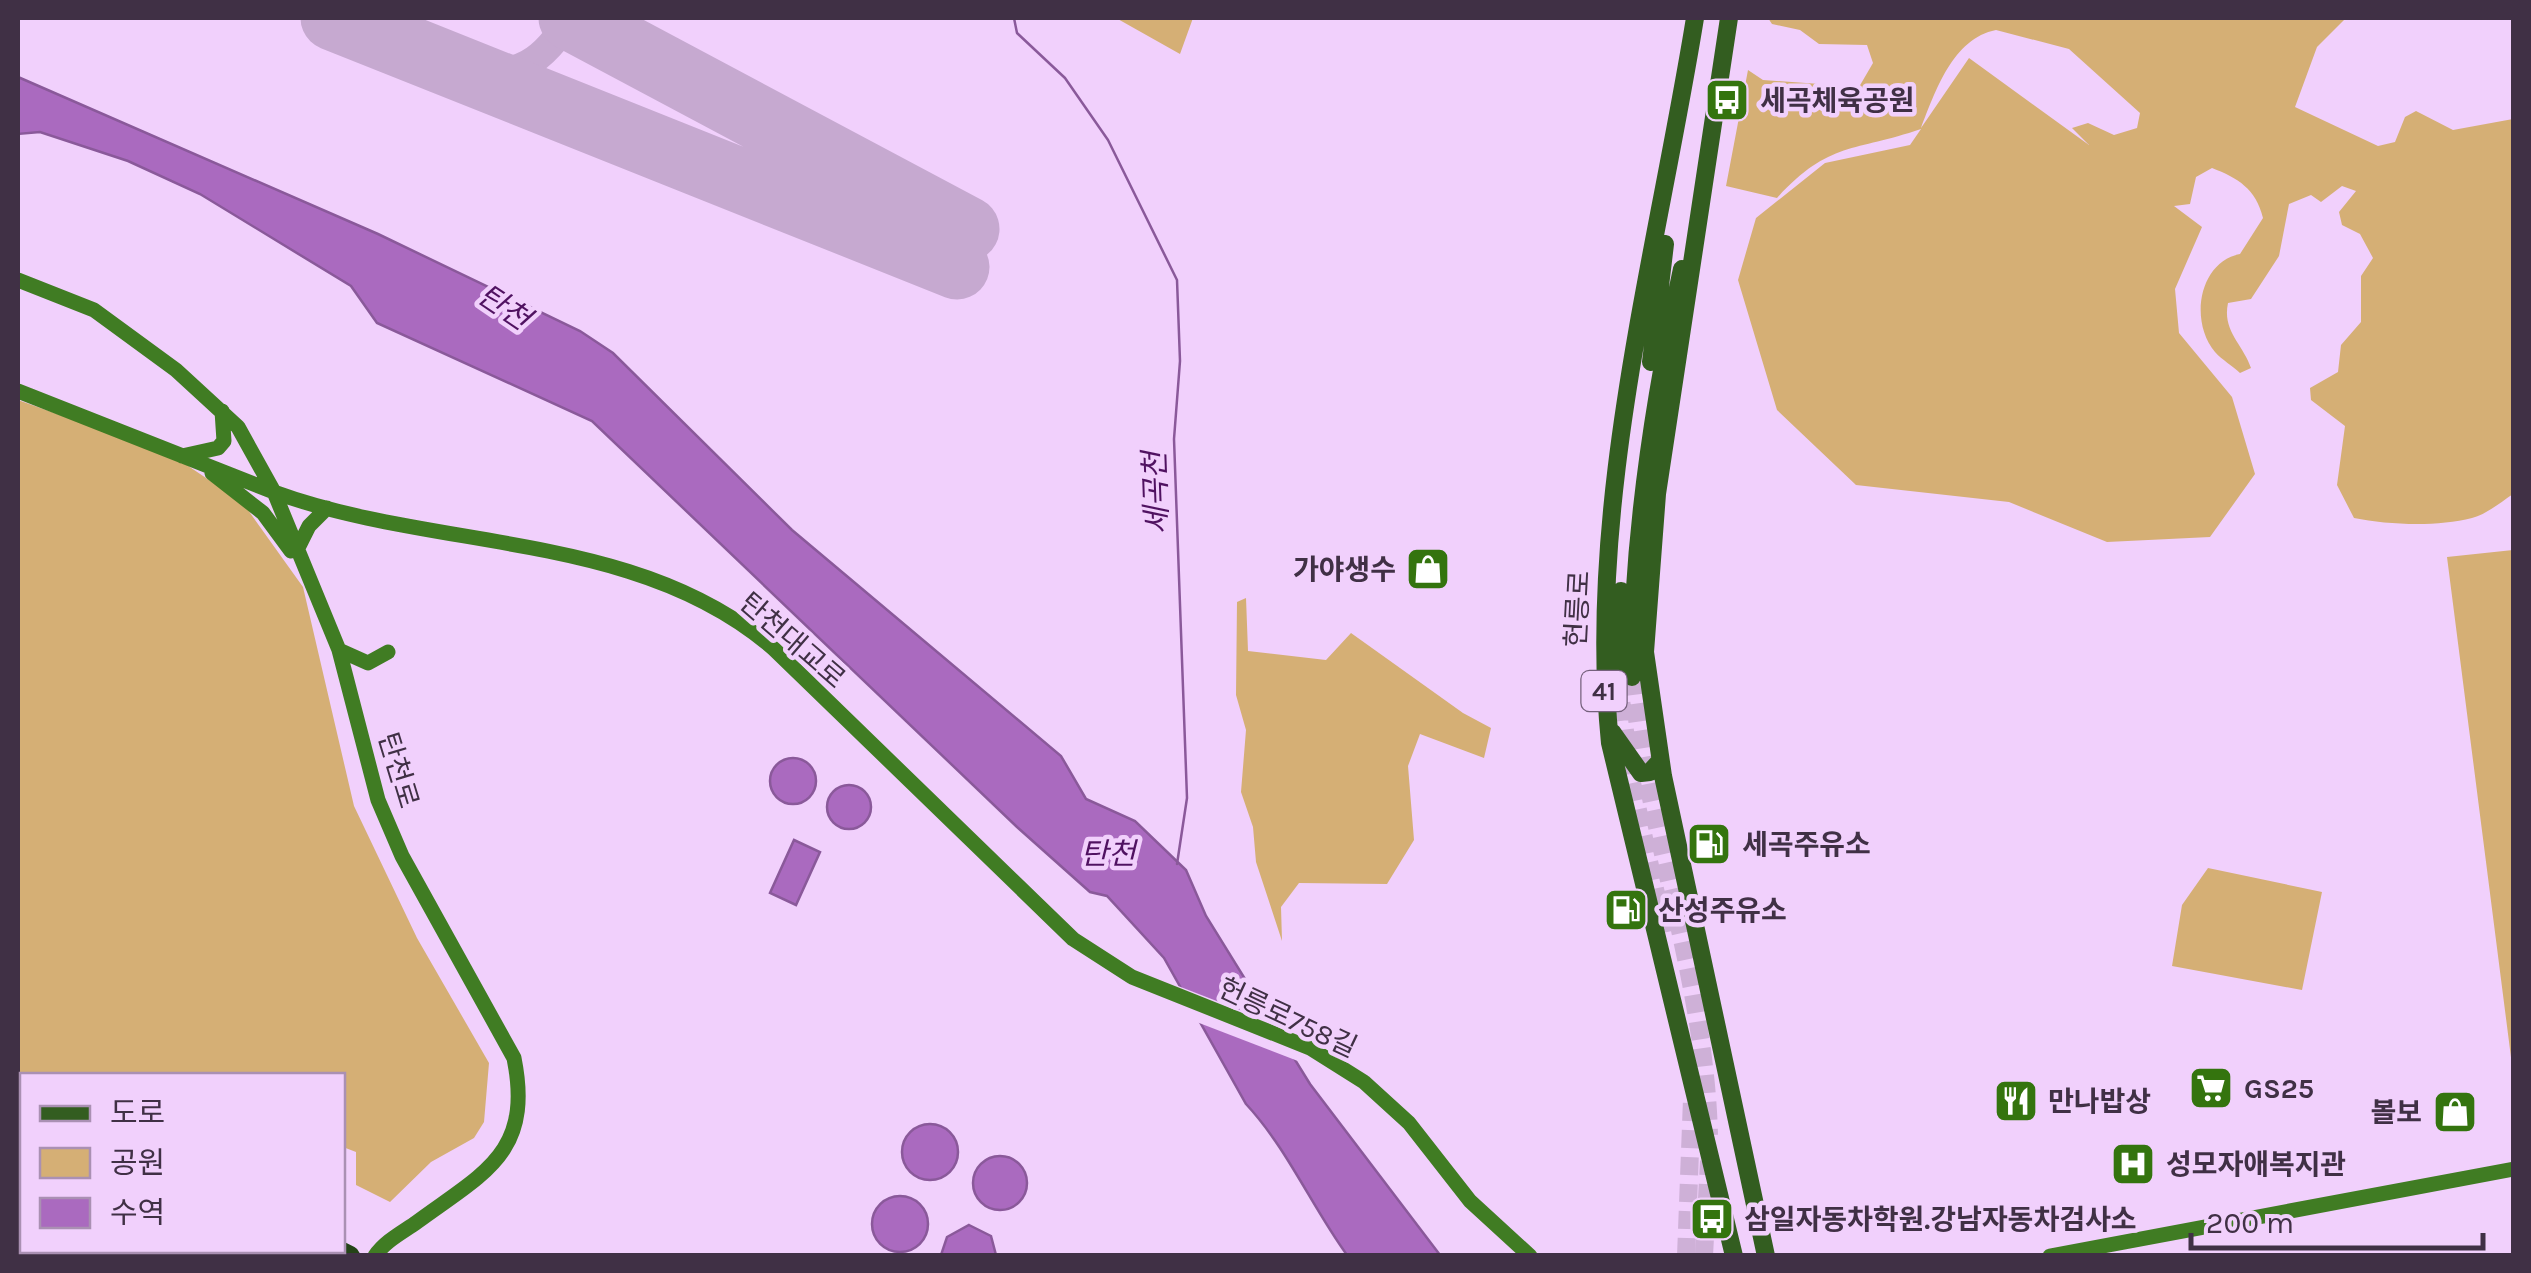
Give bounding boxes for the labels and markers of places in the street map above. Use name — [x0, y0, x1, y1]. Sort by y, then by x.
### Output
bus stop icon: 세곡체육공원 — [1704, 77, 1750, 123]
place label: 세곡체육공원 — [1760, 84, 1915, 117]
shop icon: 가야생수 — [1405, 546, 1451, 592]
place label: 가야생수 — [1293, 553, 1396, 586]
fuel station icon: 세곡주유소 — [1686, 821, 1732, 867]
place label: 세곡주유소 — [1742, 828, 1871, 861]
fuel station icon: 산성주유소 — [1603, 887, 1649, 933]
place label: 산성주유소 — [1658, 894, 1787, 927]
supermarket icon: GS25 — [2188, 1065, 2234, 1111]
place label: GS25 — [2244, 1072, 2314, 1105]
restaurant icon: 만나밥상 — [1993, 1078, 2039, 1124]
place label: 만나밥상 — [2048, 1085, 2151, 1118]
shop icon: 볼보 — [2432, 1089, 2478, 1135]
place label: 볼보 — [2370, 1096, 2422, 1129]
hospital icon: 성모자애복지관 — [2110, 1141, 2156, 1187]
place label: 성모자애복지관 — [2166, 1148, 2346, 1181]
bus stop icon: 삼일자동차학원.강남자동차검사소 — [1689, 1196, 1735, 1242]
place label: 삼일자동차학원.강남자동차검사소 — [1744, 1203, 2136, 1236]

